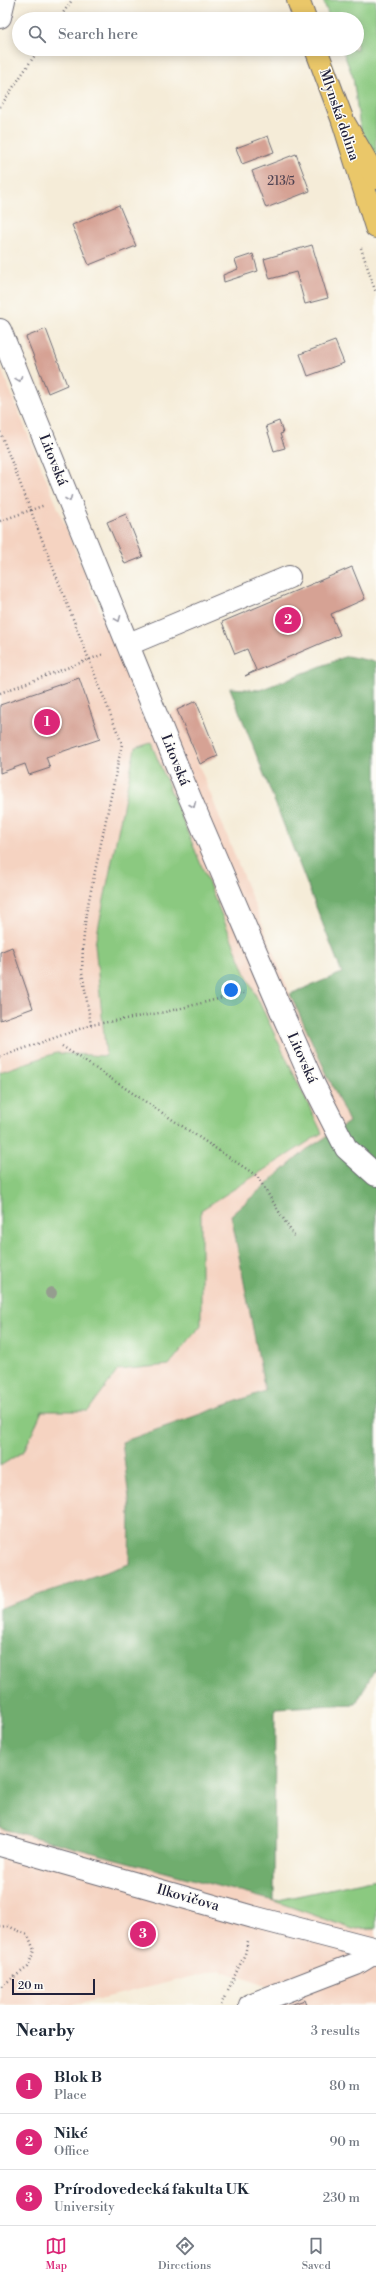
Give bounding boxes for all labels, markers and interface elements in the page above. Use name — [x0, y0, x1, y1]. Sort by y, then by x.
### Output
search box — [12, 12, 364, 56]
icon: search — [26, 23, 48, 45]
text: Search here — [58, 25, 138, 44]
street label: Mlynská dolina — [315, 67, 363, 164]
house number: 213/5 — [267, 174, 295, 189]
one-way arrow — [15, 375, 23, 382]
street label: Litovská — [35, 432, 72, 489]
one-way arrow — [64, 496, 72, 503]
pin: 2 — [275, 605, 301, 635]
one-way arrow — [114, 616, 122, 623]
pin: 1 — [34, 707, 60, 737]
street label: Litovská — [157, 732, 194, 789]
one-way arrow — [188, 800, 196, 808]
your location — [221, 980, 241, 1000]
street label: Litovská — [283, 1030, 322, 1087]
street label: Ilkovičova — [155, 1880, 222, 1916]
pin: 3 — [130, 1919, 156, 1949]
scale bar — [12, 1977, 95, 1996]
text: 20 m — [18, 1979, 43, 1993]
text: Nearby — [16, 2020, 75, 2042]
text: 3 results — [311, 2023, 360, 2039]
text: Blok B — [54, 2068, 102, 2087]
text: 1 — [26, 2078, 32, 2094]
text: 80 m — [329, 2078, 360, 2094]
text: Place — [54, 2087, 86, 2103]
text: Niké — [54, 2124, 88, 2143]
text: 2 — [25, 2134, 33, 2150]
text: 90 m — [329, 2134, 360, 2150]
text: Office — [54, 2143, 89, 2159]
text: Prírodovedecká fakulta UK — [54, 2180, 249, 2199]
text: 3 — [25, 2190, 33, 2206]
text: 230 m — [323, 2190, 360, 2206]
text: University — [54, 2199, 115, 2215]
tab: Map — [45, 2235, 67, 2273]
tab: Directions — [158, 2235, 211, 2273]
tab: Saved — [302, 2235, 331, 2273]

